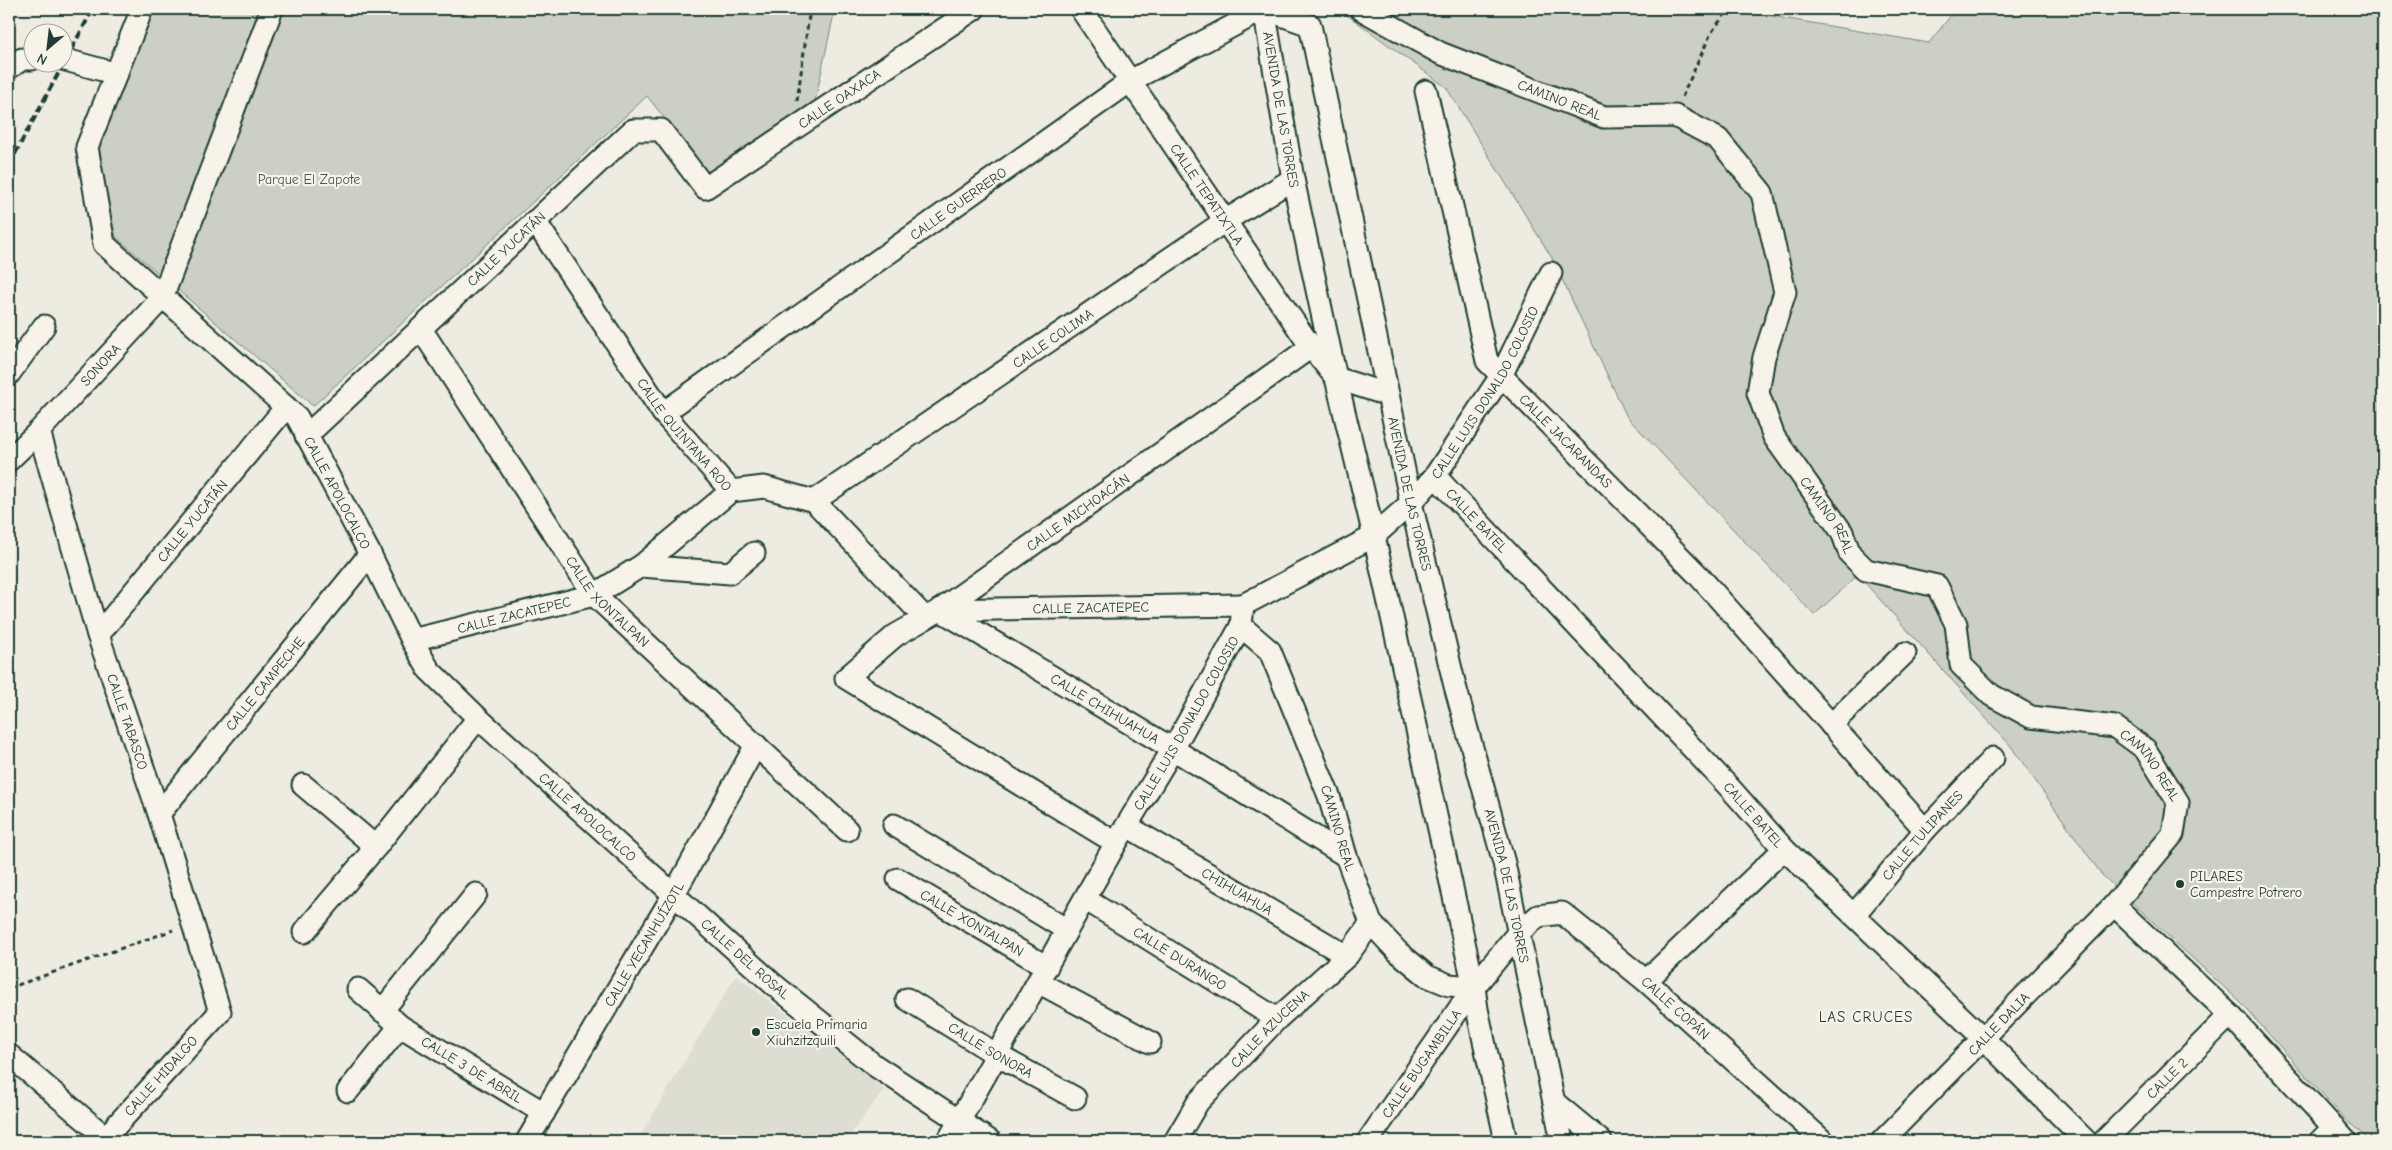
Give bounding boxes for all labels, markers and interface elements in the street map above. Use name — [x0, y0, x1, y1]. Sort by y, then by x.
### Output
north arrow — [22, 22, 72, 72]
street label: AVENIDA DE LAS TORRES — [1260, 30, 1303, 189]
text: N — [34, 49, 50, 69]
street label: CALLE OAXACA — [795, 65, 884, 132]
street label: CAMINO REAL — [1515, 76, 1604, 124]
street label: CALLE TEPATIXTLA — [1167, 140, 1247, 248]
street label: CALLE GUERRERO — [907, 163, 1010, 244]
park label: Parque El Zapote — [258, 171, 360, 188]
street label: CALLE YUCATÁN — [463, 208, 549, 290]
street label: CALLE LUIS DONALDO COLOSIO — [1427, 303, 1542, 482]
street label: CALLE COLIMA — [1009, 305, 1096, 372]
street label: SONORA — [77, 340, 124, 389]
street label: CALLE QUINTANA ROO — [634, 375, 736, 494]
street label: CALLE JACARANDAS — [1516, 390, 1616, 492]
street label: AVENIDA DE LAS TORRES — [1384, 415, 1436, 573]
street label: CALLE APOLOCALCO — [300, 433, 374, 552]
street label: CALLE MICHOACÁN — [1023, 470, 1133, 555]
street label: CAMINO REAL — [1796, 473, 1858, 556]
street label: CALLE YUCATÁN — [153, 476, 231, 565]
street label: CALLE BATEL — [1442, 485, 1511, 556]
street label: CALLE XONTALPAN — [562, 553, 653, 651]
street label: CALLE ZACATEPEC — [455, 592, 573, 637]
street label: CALLE ZACATEPEC — [1033, 598, 1150, 617]
street label: CALLE CAMPECHE — [222, 633, 308, 734]
street label: CALLE LUIS DONALDO COLOSIO — [1129, 633, 1242, 813]
street label: CALLE CHIHUAHUA — [1047, 669, 1162, 747]
street label: CALLE TABASCO — [103, 672, 152, 772]
street label: CAMINO REAL — [2117, 725, 2184, 804]
street label: CALLE APOLOCALCO — [535, 769, 640, 865]
street label: CALLE BATEL — [1720, 778, 1787, 851]
street label: CAMINO REAL — [1317, 782, 1359, 873]
street label: CALLE TULIPANES — [1878, 787, 1967, 884]
street label: AVENIDA DE LAS TORRES — [1481, 807, 1533, 965]
street label: CHIHUAHUA — [1199, 864, 1276, 919]
place label: PILARES Campestre Potrero — [2190, 868, 2302, 901]
marker: PILARES Campestre Potrero — [2174, 878, 2186, 890]
street label: CALLE YECANHUÍZOTL — [600, 879, 688, 1010]
street label: CALLE XONTALPAN — [917, 886, 1027, 960]
street label: CALLE DEL ROSAL — [697, 915, 793, 1003]
street label: CALLE DURANGO — [1130, 923, 1230, 994]
street label: CALLE COPÁN — [1638, 973, 1713, 1043]
street label: CALLE AZUCENA — [1227, 986, 1313, 1071]
street label: CALLE DALIA — [1965, 989, 2033, 1059]
street label: CALLE BUGAMBILLA — [1378, 1006, 1465, 1121]
district label: LAS CRUCES — [1819, 1008, 1913, 1026]
place label: Escuela Primaria Xiuhzitzquili — [766, 1016, 867, 1049]
street label: CALLE SONORA — [945, 1018, 1036, 1082]
marker: Escuela Primaria Xiuhzitzquili — [750, 1026, 762, 1038]
street label: CALLE HIDALGO — [121, 1032, 201, 1120]
street label: CALLE 3 DE ABRIL — [418, 1032, 526, 1107]
street label: CALLE 2 — [2143, 1054, 2191, 1102]

